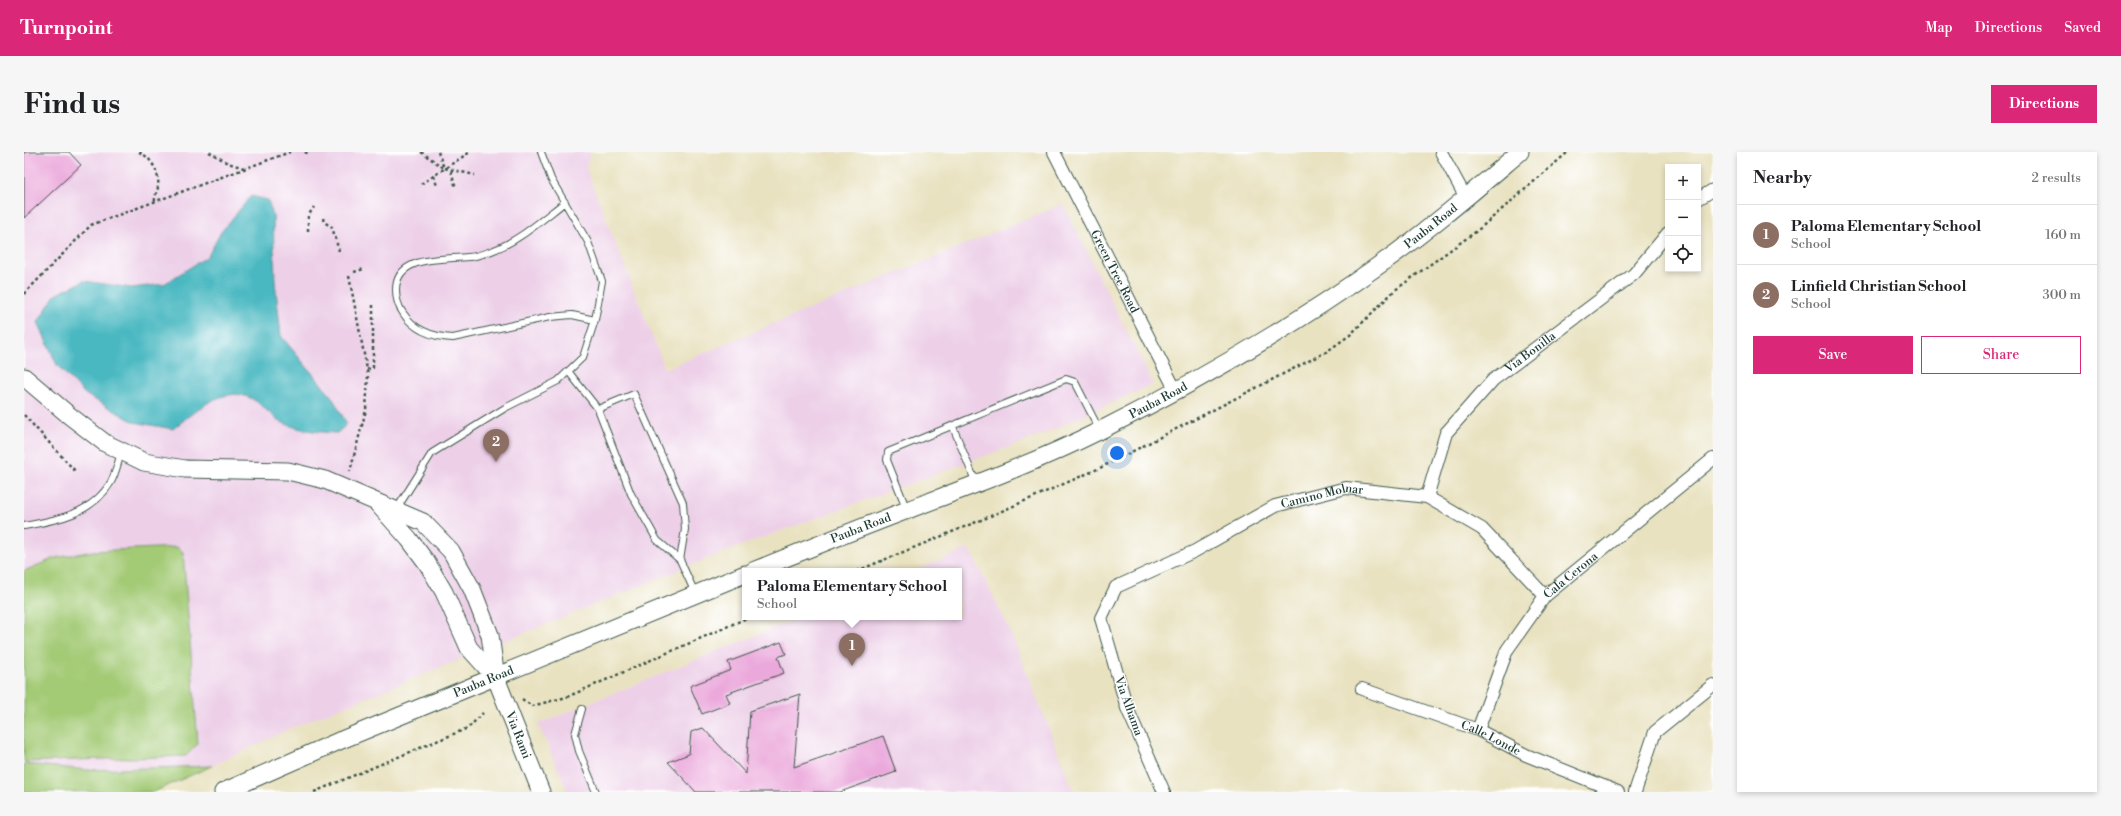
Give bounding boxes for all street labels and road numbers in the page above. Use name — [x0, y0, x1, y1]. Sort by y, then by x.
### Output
street label: Pauba Road — [1401, 201, 1461, 252]
street label: Green Tree Road — [1087, 228, 1142, 316]
street label: Via Bonilla — [1501, 328, 1560, 377]
street label: Pauba Road — [1127, 379, 1190, 422]
street label: Camino Molnar — [1279, 481, 1364, 512]
street label: Pauba Road — [828, 510, 893, 547]
street label: Cala Cerona — [1541, 548, 1602, 602]
street label: Pauba Road — [451, 663, 516, 701]
street label: Via Alhama — [1111, 674, 1146, 739]
street label: Via Rami — [502, 708, 534, 761]
street label: Calle Londe — [1459, 718, 1523, 759]

